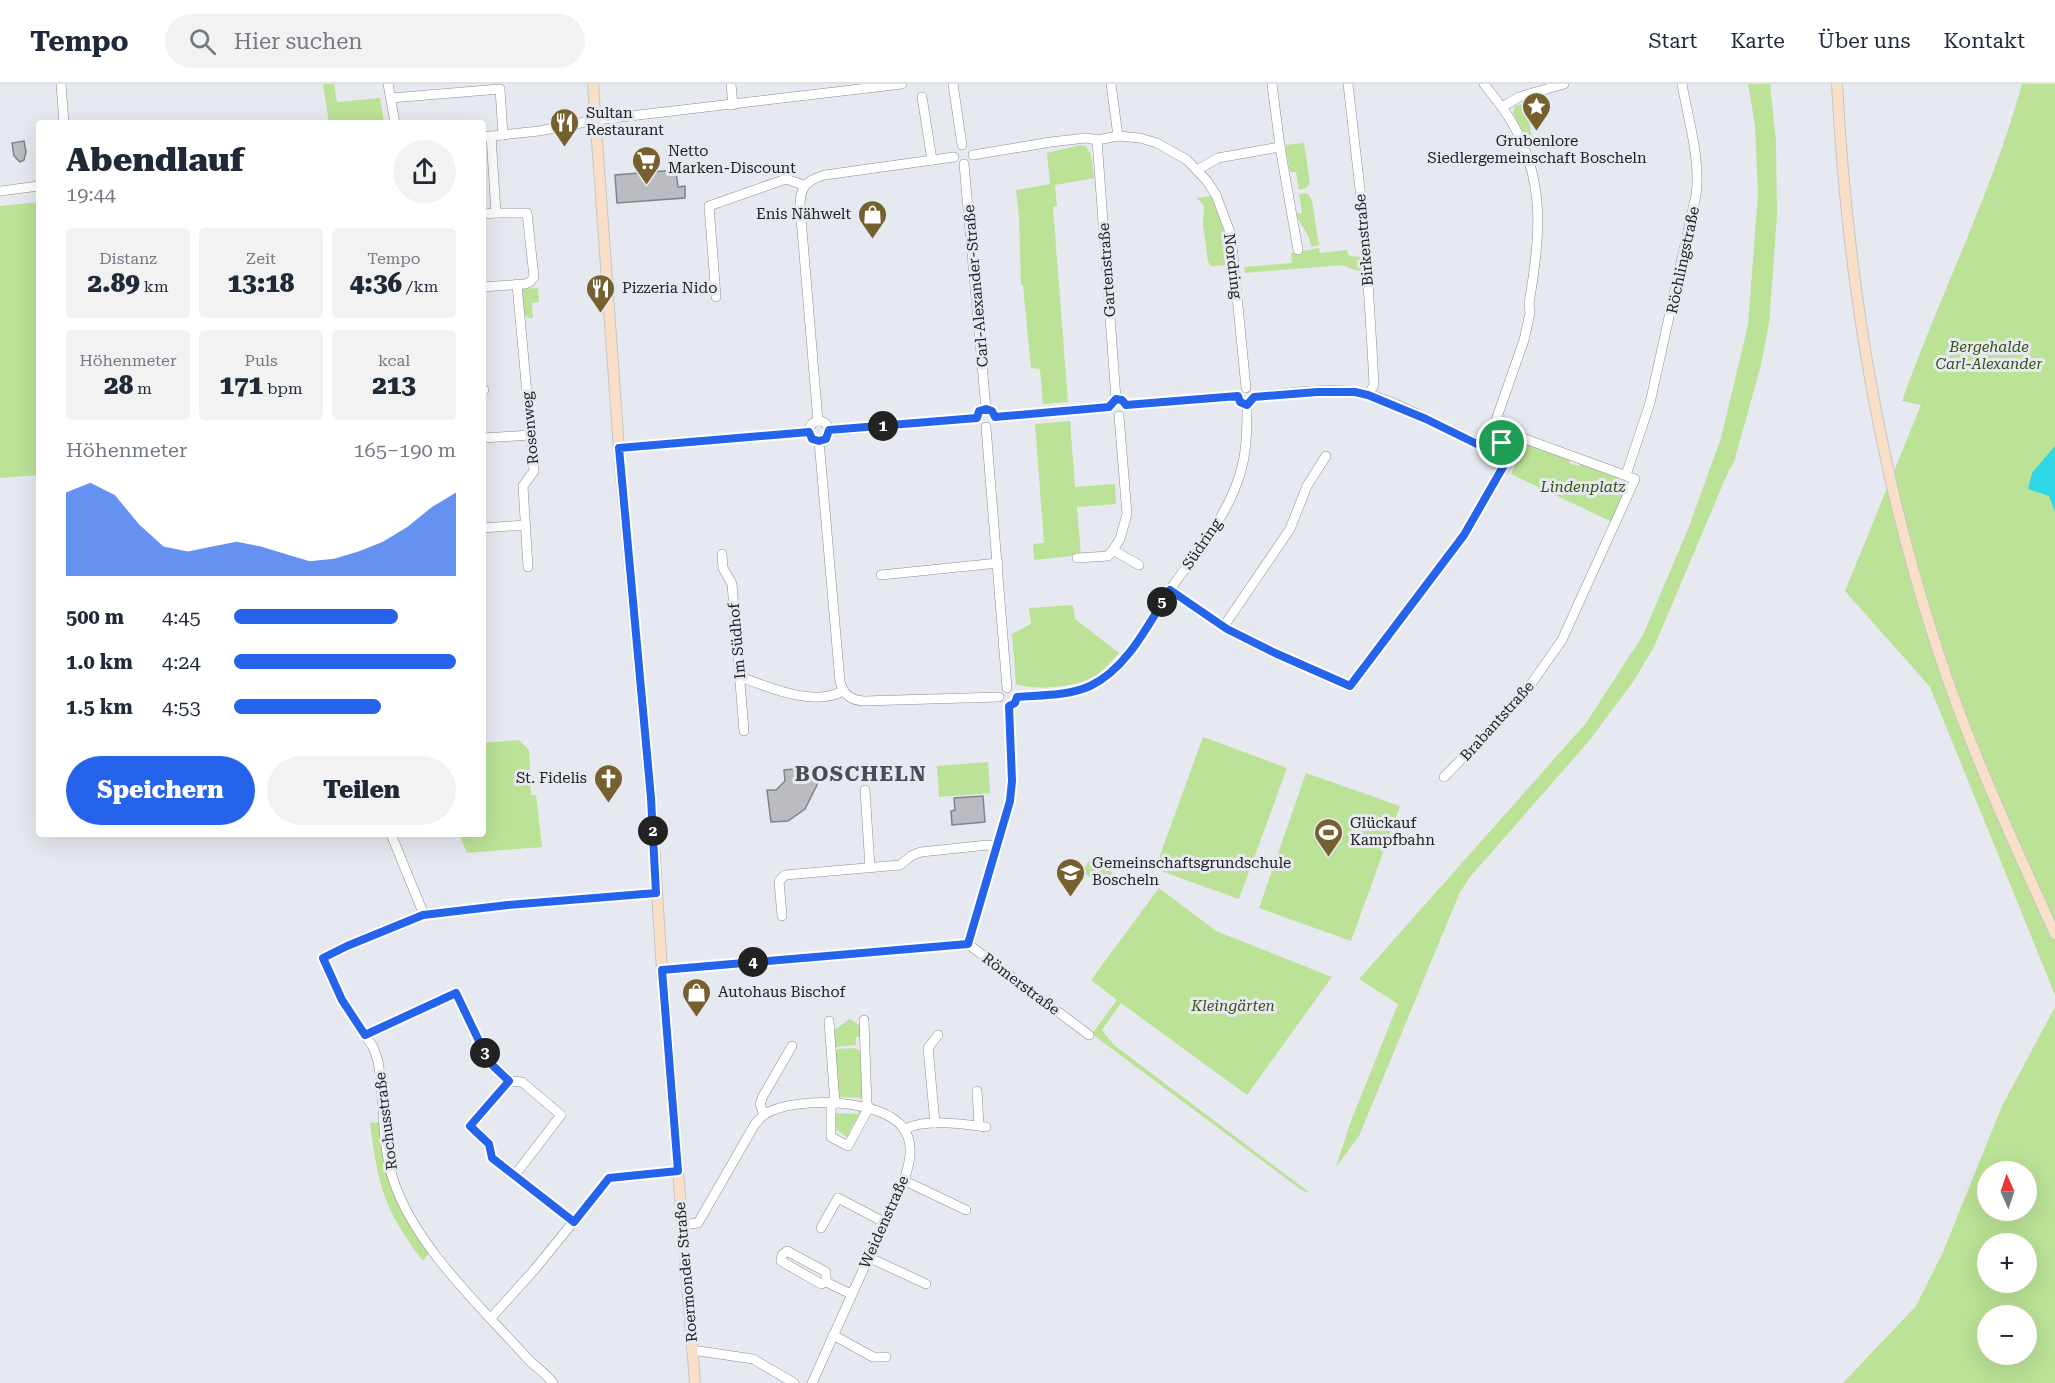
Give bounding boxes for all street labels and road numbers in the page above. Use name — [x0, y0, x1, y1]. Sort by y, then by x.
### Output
street label: Birkenstraße — [1351, 193, 1377, 287]
street label: Carl-Alexander-Straße — [960, 204, 992, 368]
street label: Röchlingstraße — [1663, 205, 1703, 315]
street label: Gartenstraße — [1095, 222, 1119, 318]
street label: Nordring — [1220, 232, 1246, 300]
street label: Rosenweg — [518, 390, 542, 465]
street label: Südring — [1178, 515, 1226, 573]
street label: Im Südhof — [725, 601, 749, 680]
street label: Brabantstraße — [1456, 677, 1538, 765]
street label: Römerstraße — [979, 949, 1063, 1019]
street label: Rochusstraße — [371, 1071, 401, 1171]
street label: Weidenstraße — [856, 1173, 912, 1271]
street label: Roermonder Straße — [671, 1201, 701, 1343]

